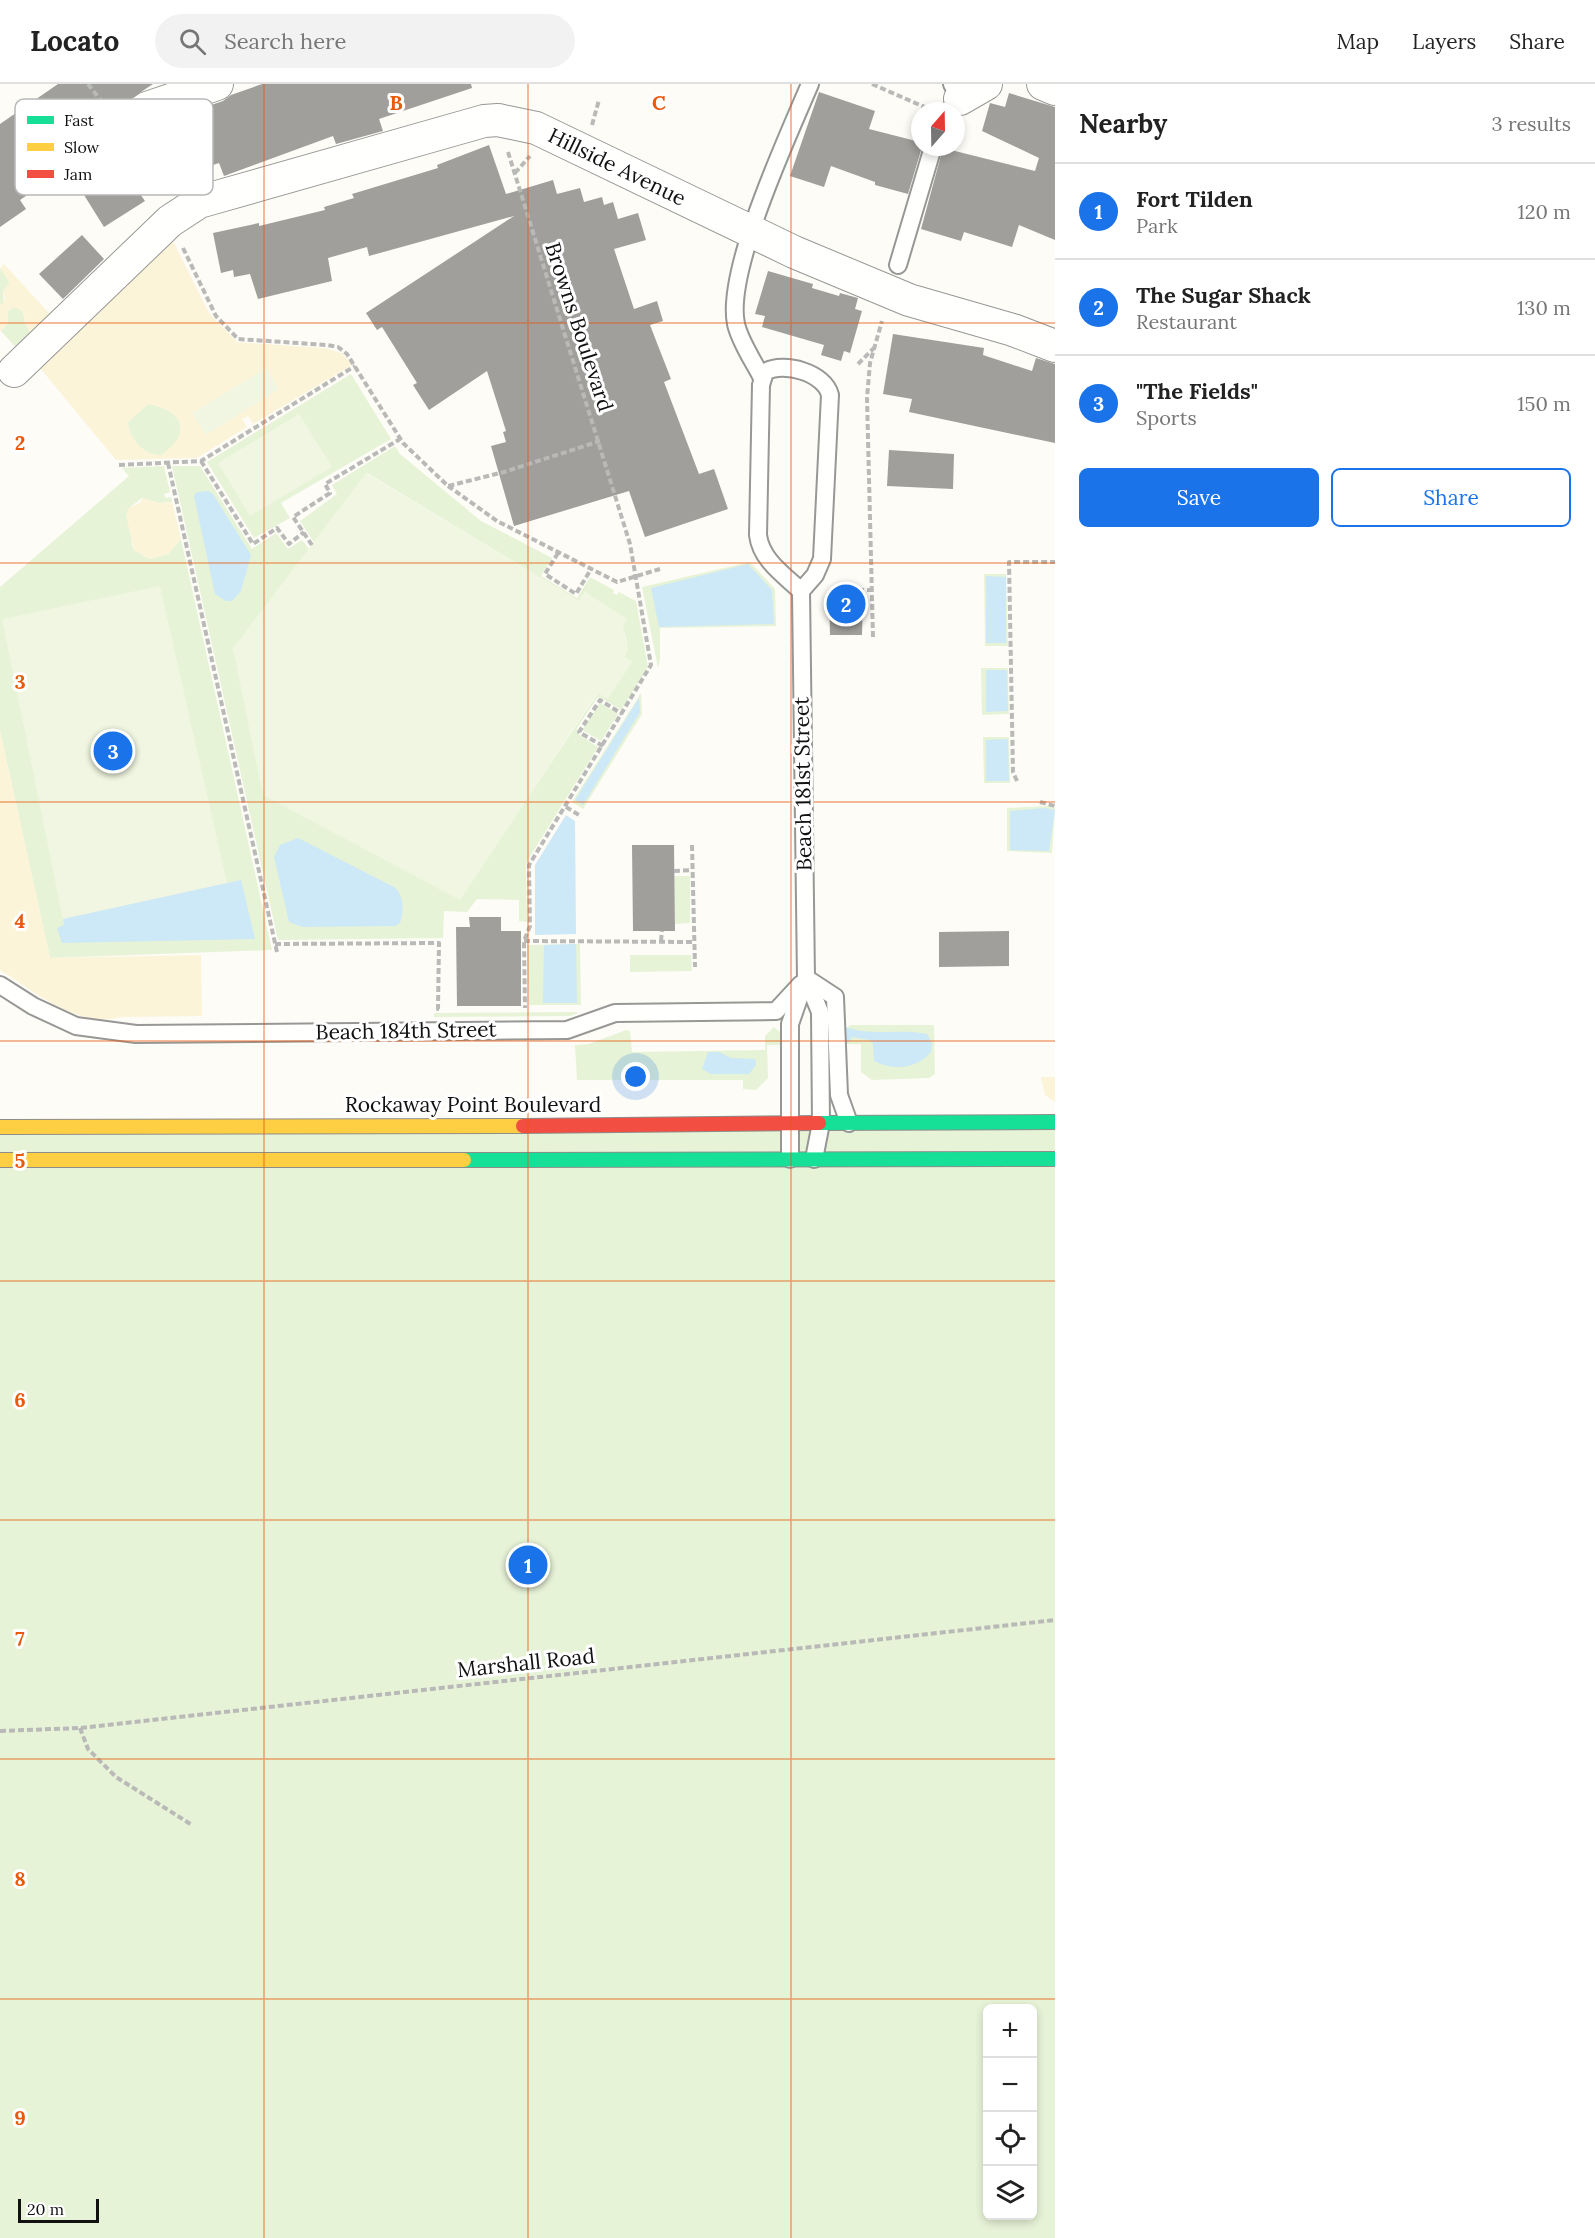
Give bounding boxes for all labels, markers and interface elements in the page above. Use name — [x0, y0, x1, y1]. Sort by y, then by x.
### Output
search box — [155, 14, 575, 68]
text: Locato — [30, 23, 119, 59]
icon: search — [176, 25, 209, 58]
text: Search here — [224, 27, 346, 55]
text: Map — [1336, 28, 1379, 55]
text: Layers — [1412, 28, 1476, 55]
text: Share — [1509, 28, 1565, 55]
text: B — [389, 90, 403, 115]
text: C — [652, 90, 666, 115]
legend — [15, 99, 213, 195]
north arrow — [911, 102, 965, 156]
text: Nearby — [1079, 107, 1167, 140]
text: Fast — [64, 110, 95, 130]
text: 3 results — [1492, 111, 1571, 136]
street label: Hillside Avenue — [544, 122, 691, 212]
text: Slow — [64, 137, 100, 157]
text: Jam — [63, 164, 92, 184]
text: Fort Tilden — [1136, 185, 1253, 213]
text: 1 — [1094, 199, 1103, 224]
text: 120 m — [1517, 199, 1571, 224]
text: Park — [1136, 213, 1178, 238]
street label: Browns Boulevard — [539, 239, 620, 415]
text: The Sugar Shack — [1136, 281, 1311, 309]
text: 2 — [1093, 295, 1104, 320]
text: 130 m — [1517, 295, 1571, 320]
text: Restaurant — [1136, 309, 1237, 334]
text: "The Fields" — [1136, 377, 1258, 405]
text: 3 — [1093, 391, 1104, 416]
text: 150 m — [1517, 391, 1571, 416]
text: Sports — [1136, 405, 1197, 430]
text: 2 — [15, 430, 25, 455]
button: Save — [1079, 468, 1319, 527]
button: Share — [1331, 468, 1571, 527]
pin: 2 — [826, 582, 866, 626]
text: 3 — [14, 669, 26, 694]
street label: Beach 181st Street — [787, 696, 818, 871]
pin: 3 — [94, 728, 132, 774]
text: 4 — [15, 908, 26, 933]
street label: Beach 184th Street — [315, 1015, 498, 1046]
your location — [621, 1062, 650, 1091]
street label: Rockaway Point Boulevard — [345, 1091, 601, 1118]
text: 5 — [15, 1148, 26, 1173]
text: 6 — [14, 1387, 26, 1412]
pin: 1 — [508, 1542, 548, 1588]
text: 7 — [15, 1626, 25, 1651]
street label: Marshall Road — [456, 1642, 596, 1683]
text: 8 — [14, 1866, 26, 1891]
map controls — [983, 2004, 1037, 2220]
button: + — [983, 2004, 1037, 2058]
button: − — [983, 2058, 1037, 2112]
text: 9 — [14, 2105, 26, 2130]
button: locate — [983, 2112, 1037, 2166]
button: layers — [983, 2166, 1037, 2220]
scale bar — [18, 2196, 99, 2224]
text: 20 m — [27, 2199, 64, 2219]

